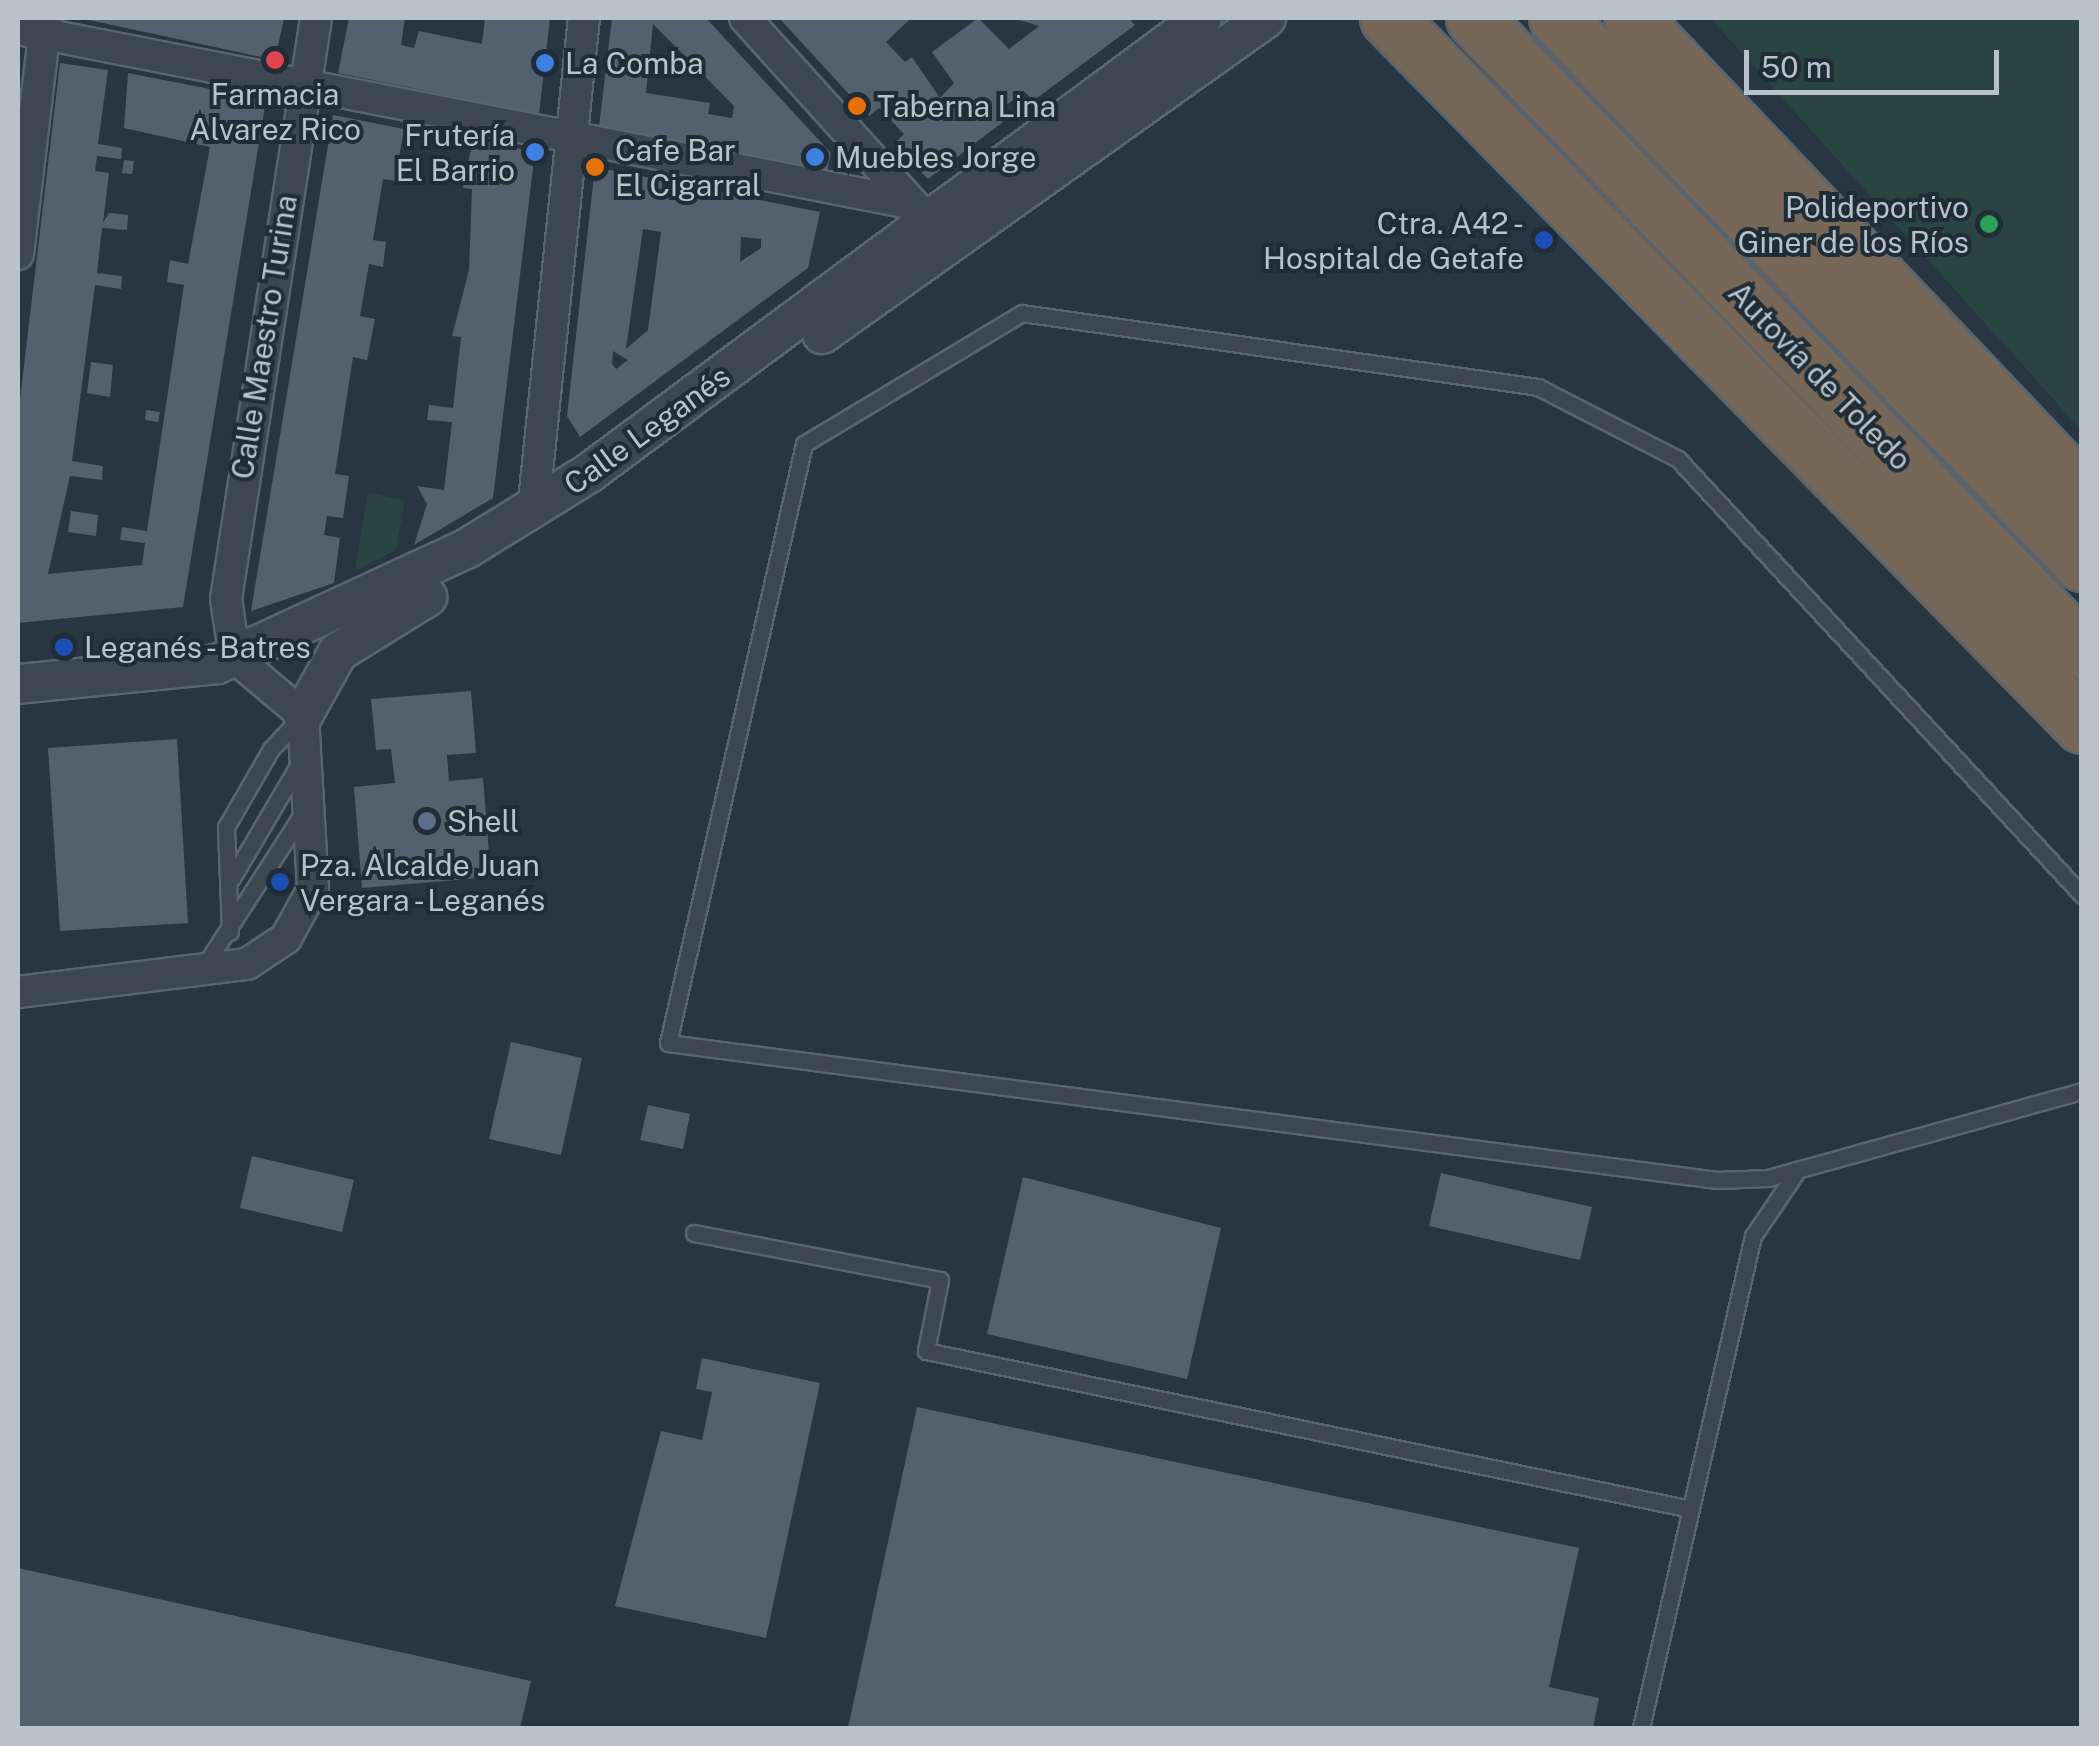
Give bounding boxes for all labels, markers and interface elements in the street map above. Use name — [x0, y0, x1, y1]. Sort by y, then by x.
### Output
scale bar — [1749, 30, 2004, 92]
place label: La Comba — [565, 45, 704, 81]
marker: Farmacia Alvarez Rico — [264, 49, 286, 71]
text: 50 m — [1761, 49, 1832, 85]
marker: La Comba — [534, 52, 556, 74]
place label: Farmacia Alvarez Rico — [189, 76, 361, 146]
place label: Taberna Lina — [877, 88, 1056, 124]
marker: Taberna Lina — [846, 95, 868, 117]
place label: Frutería El Barrio — [396, 117, 515, 188]
place label: Cafe Bar El Cigarral — [615, 132, 761, 202]
place label: Muebles Jorge — [835, 139, 1037, 175]
marker: Frutería El Barrio — [524, 141, 546, 163]
marker: Muebles Jorge — [804, 146, 826, 168]
marker: Cafe Bar El Cigarral — [584, 156, 606, 178]
place label: Polideportivo Giner de los Ríos — [1737, 189, 1969, 260]
street label: Calle Maestro Turina — [224, 192, 304, 482]
place label: Ctra. A42 - Hospital de Getafe — [1263, 205, 1524, 276]
marker: Polideportivo Giner de los Ríos — [1978, 213, 2000, 235]
marker: Ctra. A42 - Hospital de Getafe — [1533, 229, 1555, 251]
street label: Autovía de Toledo — [1721, 274, 1919, 478]
street label: Calle Leganés — [557, 358, 737, 502]
place label: Leganés - Batres — [84, 629, 319, 665]
marker: Leganés - Batres — [53, 636, 75, 658]
place label: Shell — [447, 803, 519, 839]
marker: Shell — [416, 810, 438, 832]
place label: Pza. Alcalde Juan Vergara - Leganés — [300, 847, 553, 918]
marker: Pza. Alcalde Juan Vergara - Leganés — [269, 871, 291, 893]

